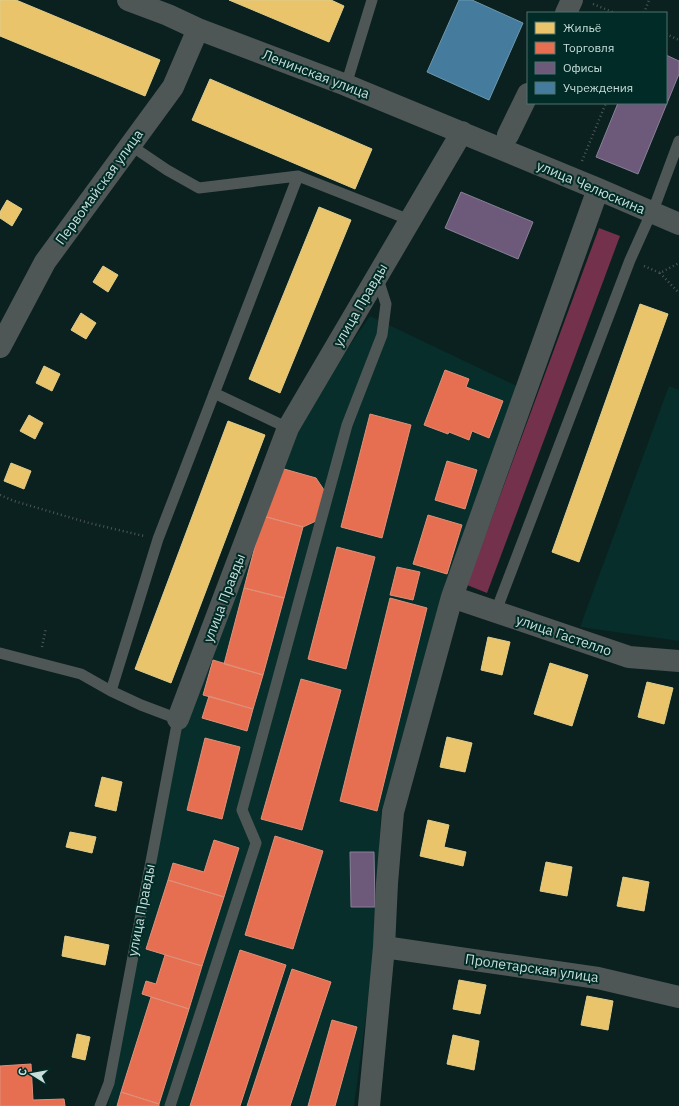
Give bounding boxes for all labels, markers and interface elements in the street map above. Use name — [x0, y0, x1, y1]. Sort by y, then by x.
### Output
legend — [527, 12, 667, 104]
text: Жильё — [563, 20, 602, 35]
text: Торговля — [563, 40, 614, 55]
street label: Ленинская улица — [260, 45, 373, 103]
text: Офисы — [563, 60, 602, 75]
text: Учреждения — [563, 80, 633, 95]
street label: Первомайская улица — [51, 125, 147, 248]
street label: улица Челюскина — [534, 156, 649, 218]
street label: улица Правды — [329, 260, 391, 350]
street label: улица Правды — [199, 551, 249, 645]
street label: улица Гастелло — [514, 610, 614, 660]
street label: улица Правды — [123, 862, 159, 958]
street label: Пролетарская улица — [464, 950, 600, 986]
north arrow — [12, 1054, 52, 1094]
text: С — [15, 1067, 30, 1077]

